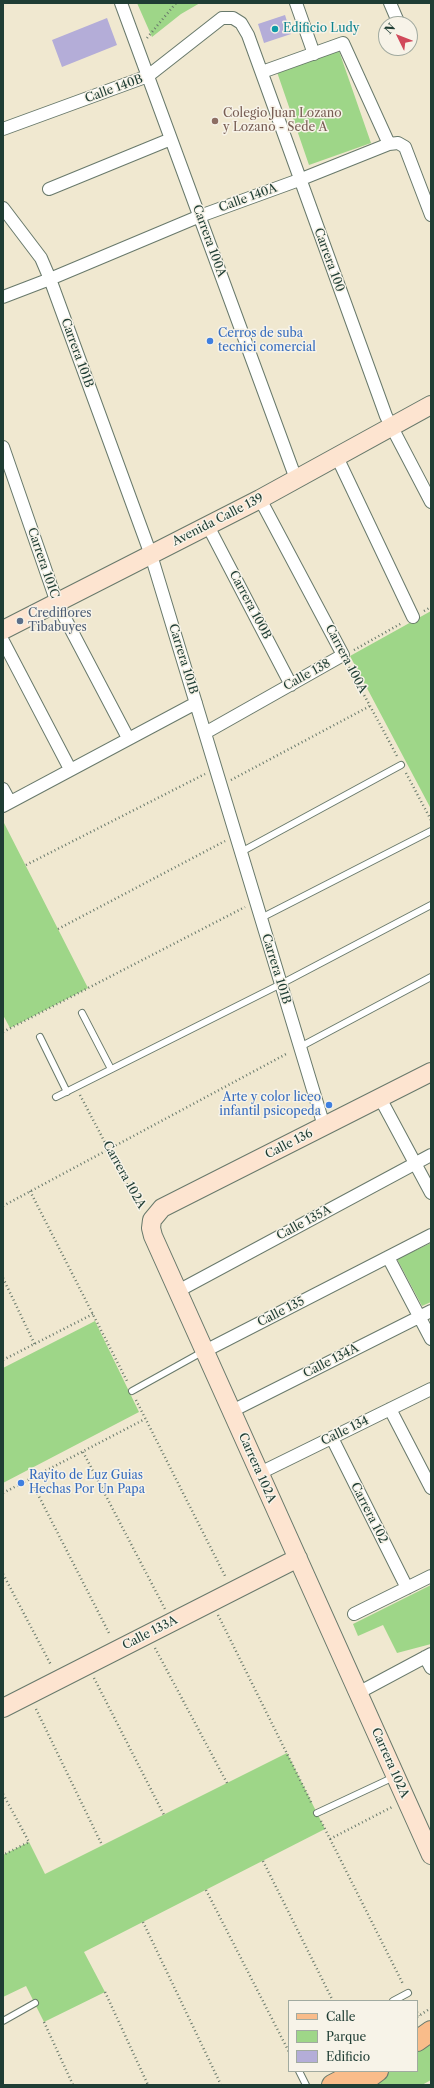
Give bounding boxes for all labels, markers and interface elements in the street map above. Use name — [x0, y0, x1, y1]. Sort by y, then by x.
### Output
north arrow — [378, 16, 418, 56]
text: N — [382, 20, 398, 37]
place label: Edificio Ludy — [283, 22, 359, 36]
marker: Edificio Ludy — [270, 24, 280, 34]
street label: Calle 140B — [83, 72, 145, 106]
place label: Colegio Juan Lozano y Lozano - Sede A — [223, 107, 342, 135]
marker: Colegio Juan Lozano y Lozano - Sede A — [210, 116, 220, 126]
street label: Calle 140A — [217, 181, 279, 215]
street label: Carrera 100A — [189, 203, 229, 279]
street label: Carrera 100 — [311, 226, 347, 294]
street label: Carrera 101B — [58, 316, 96, 390]
place label: Cerros de suba tecnici comercial — [218, 327, 316, 355]
marker: Cerros de suba tecnici comercial — [205, 336, 215, 346]
street label: Avenida Calle 139 — [170, 491, 266, 549]
street label: Carrera 101C — [24, 526, 62, 600]
street label: Carrera 100B — [226, 568, 274, 642]
place label: Crediflores Tibabuyes — [28, 607, 92, 635]
marker: Crediflores Tibabuyes — [15, 616, 25, 626]
street label: Carrera 101B — [165, 622, 201, 696]
street label: Carrera 100A — [322, 622, 370, 696]
street label: Calle 138 — [281, 656, 333, 694]
street label: Carrera 101B — [258, 932, 294, 1006]
place label: Arte y color liceo infantil psicopeda — [219, 1091, 321, 1119]
marker: Arte y color liceo infantil psicopeda — [324, 1100, 334, 1110]
street label: Calle 136 — [263, 1126, 315, 1162]
street label: Carrera 102A — [99, 1139, 149, 1211]
street label: Calle 135A — [274, 1203, 334, 1243]
street label: Calle 135 — [255, 1294, 307, 1330]
street label: Calle 134A — [301, 1341, 361, 1381]
street label: Calle 134 — [319, 1413, 371, 1449]
street label: Carrera 102A — [235, 1431, 279, 1505]
place label: Rayito de Luz Guias Hechas Por Un Papa — [29, 1469, 145, 1497]
marker: Rayito de Luz Guias Hechas Por Un Papa — [16, 1478, 26, 1488]
street label: Carrera 102 — [348, 1480, 390, 1546]
street label: Calle 133A — [120, 1613, 180, 1653]
street label: Carrera 102A — [368, 1726, 412, 1800]
legend — [288, 2000, 418, 2072]
text: Calle — [326, 2009, 355, 2024]
text: Parque — [326, 2029, 366, 2044]
text: Edificio — [326, 2049, 370, 2064]

